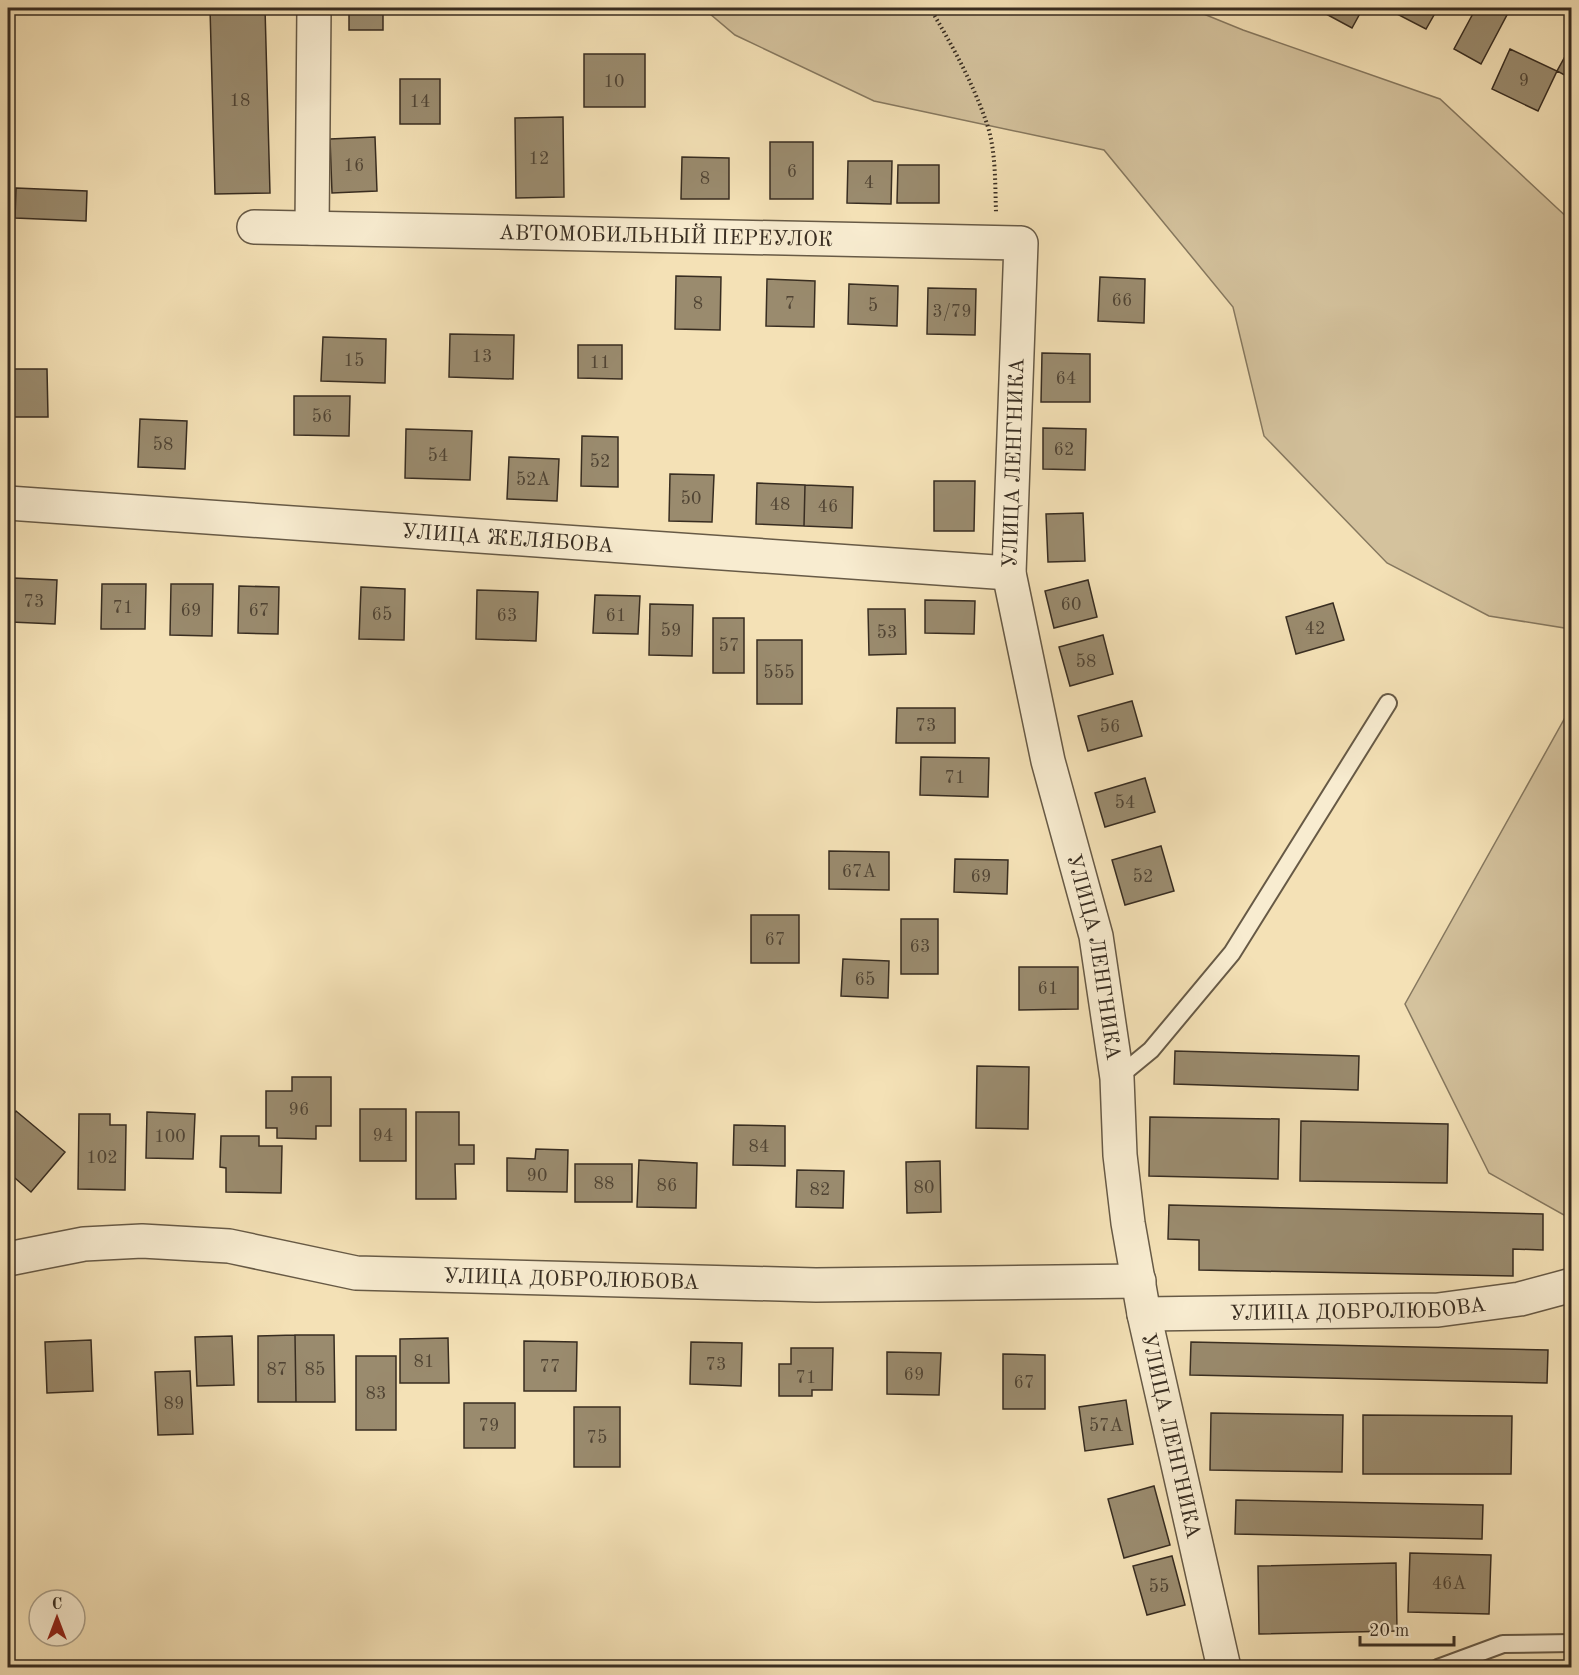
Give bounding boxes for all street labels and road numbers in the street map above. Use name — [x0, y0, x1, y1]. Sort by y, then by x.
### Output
street label: АВТОМОБИЛЬНЫЙ ПЕРЕУЛОК — [499, 222, 833, 251]
street label: УЛИЦА ЛЕНГНИКА — [1000, 358, 1029, 568]
street label: УЛИЦА ЖЕЛЯБОВА — [401, 522, 614, 557]
street label: УЛИЦА ЛЕНГНИКА — [1062, 852, 1123, 1062]
street label: УЛИЦА ДОБРОЛЮБОВА — [443, 1266, 700, 1294]
street label: УЛИЦА ДОБРОЛЮБОВА — [1230, 1295, 1487, 1325]
street label: УЛИЦА ЛЕНГНИКА — [1137, 1331, 1203, 1541]

